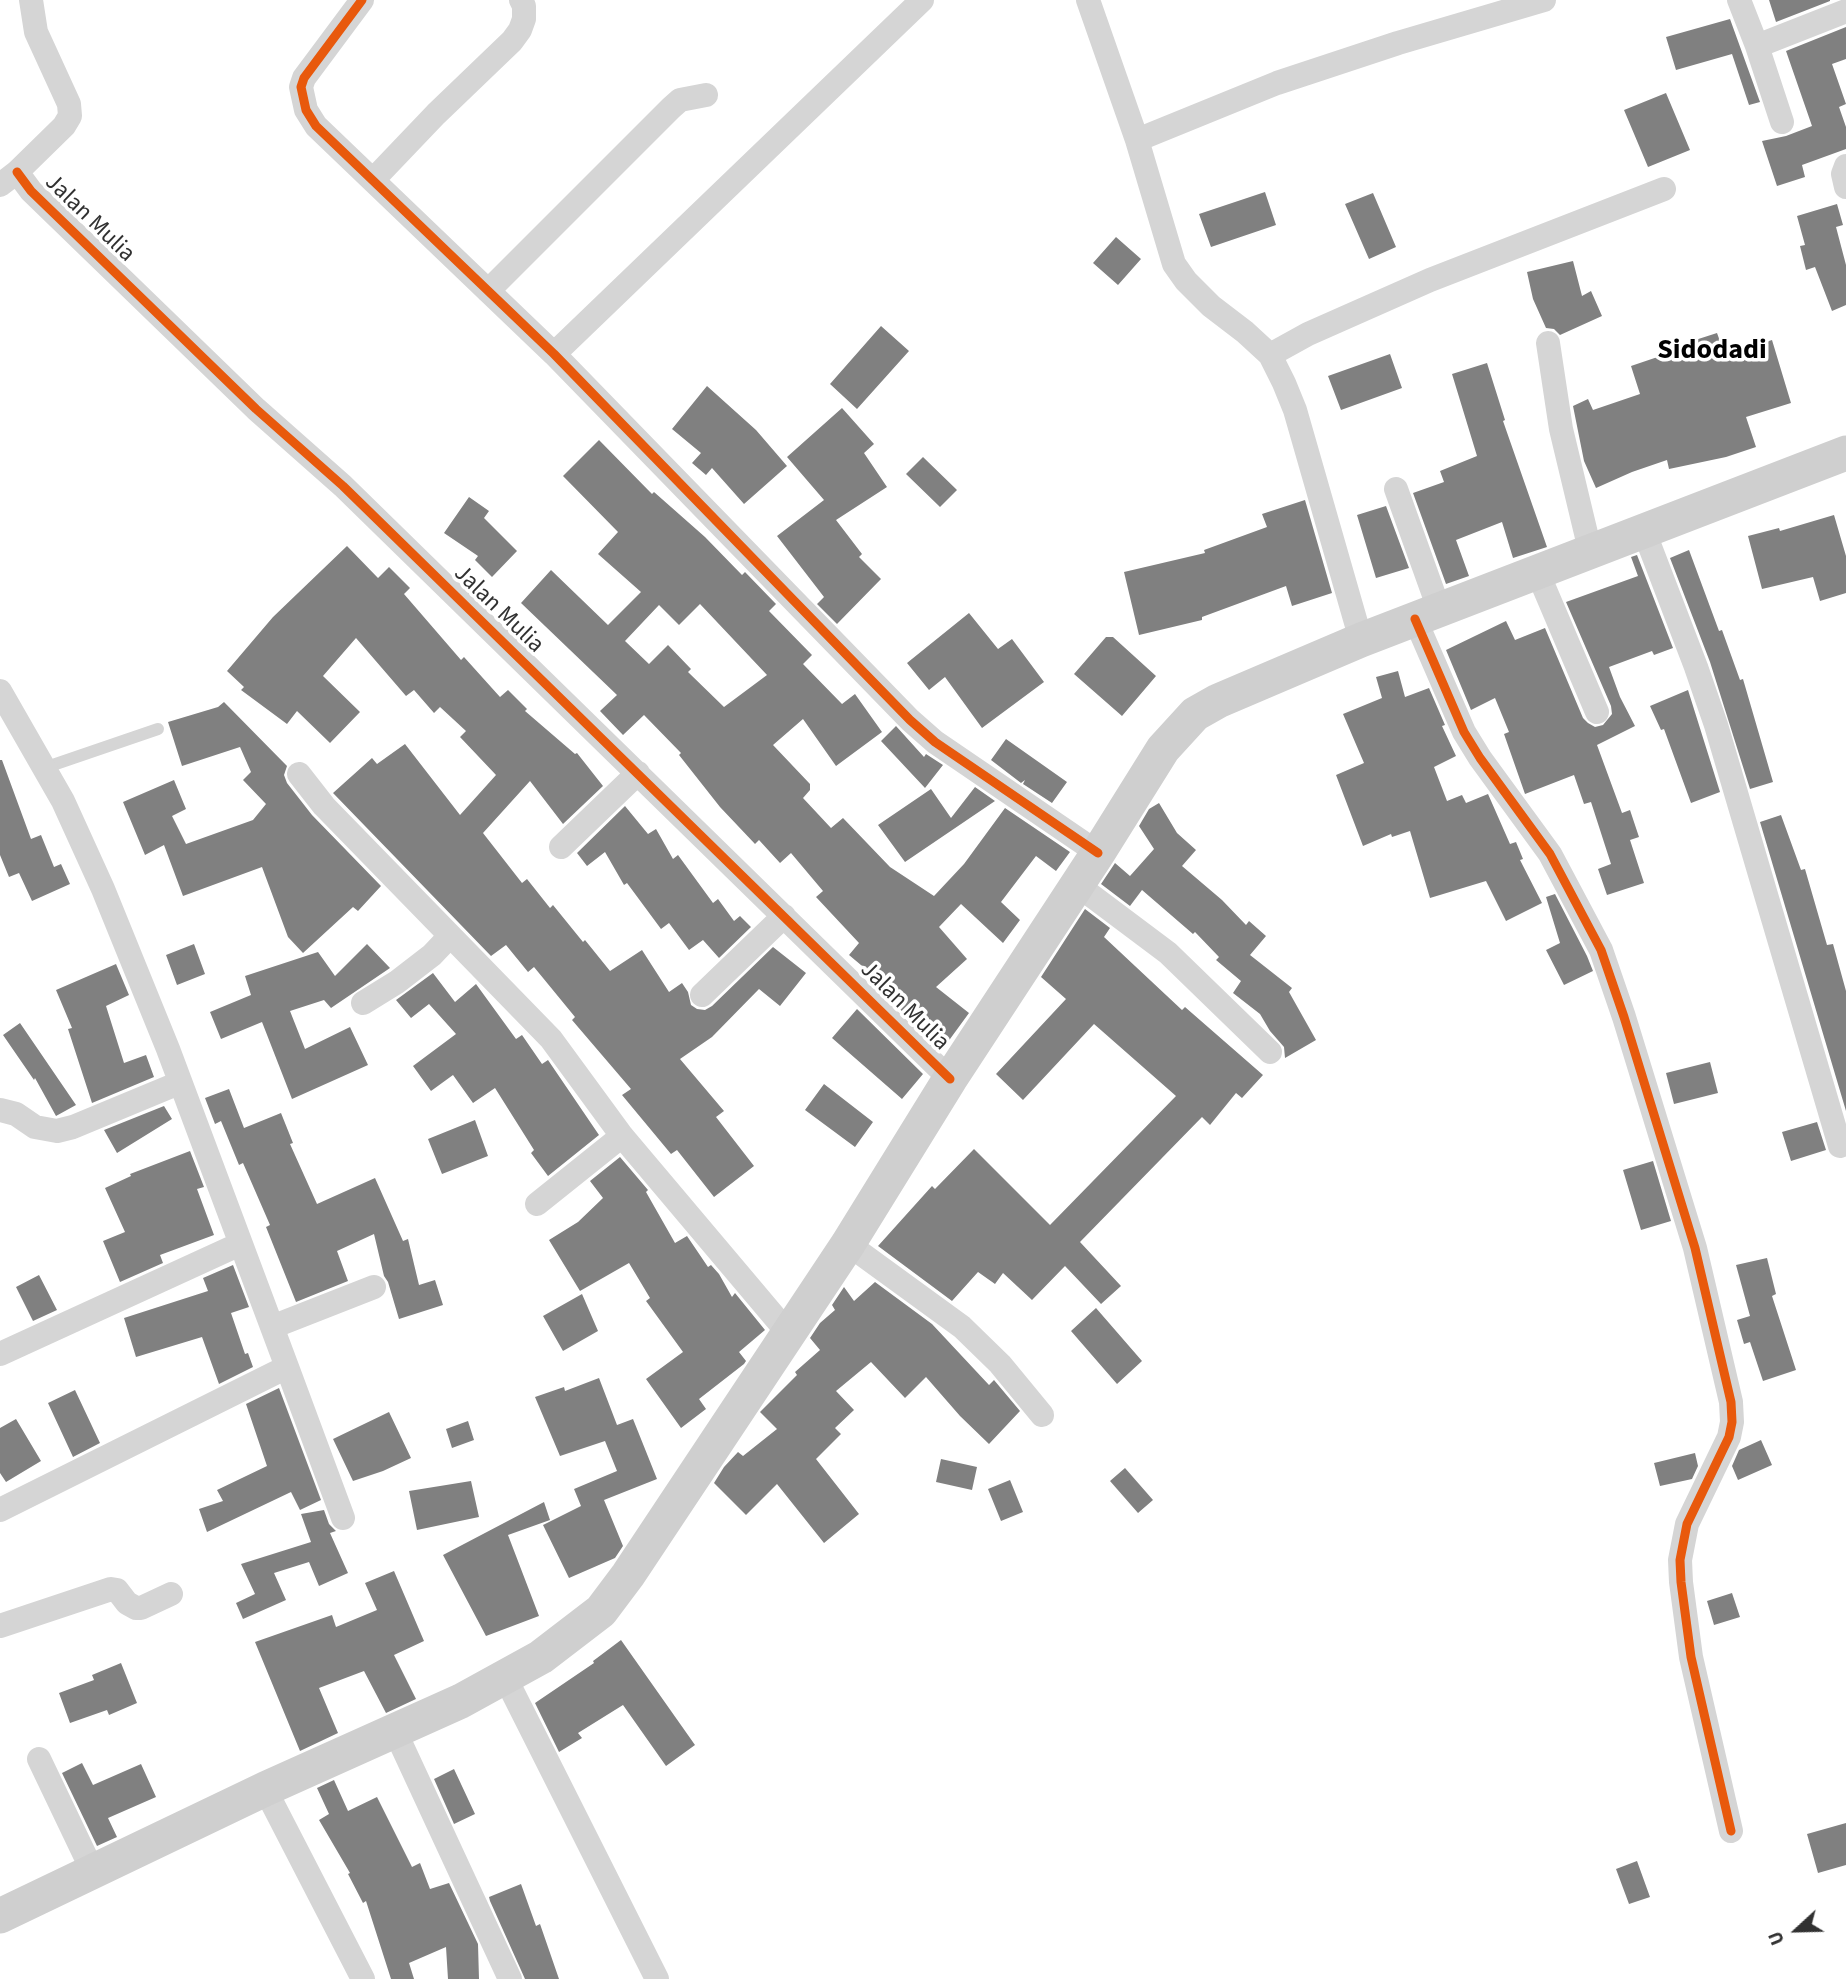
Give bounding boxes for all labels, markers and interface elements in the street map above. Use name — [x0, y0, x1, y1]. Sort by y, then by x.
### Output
street label: Jalan Mulia — [38, 169, 140, 269]
district label: Sidodadi — [1657, 335, 1767, 369]
street label: Jalan Mulia — [447, 560, 549, 660]
street label: Jalan Mulia — [853, 956, 955, 1058]
north arrow — [1762, 1895, 1832, 1965]
text: U — [1762, 1927, 1792, 1949]

